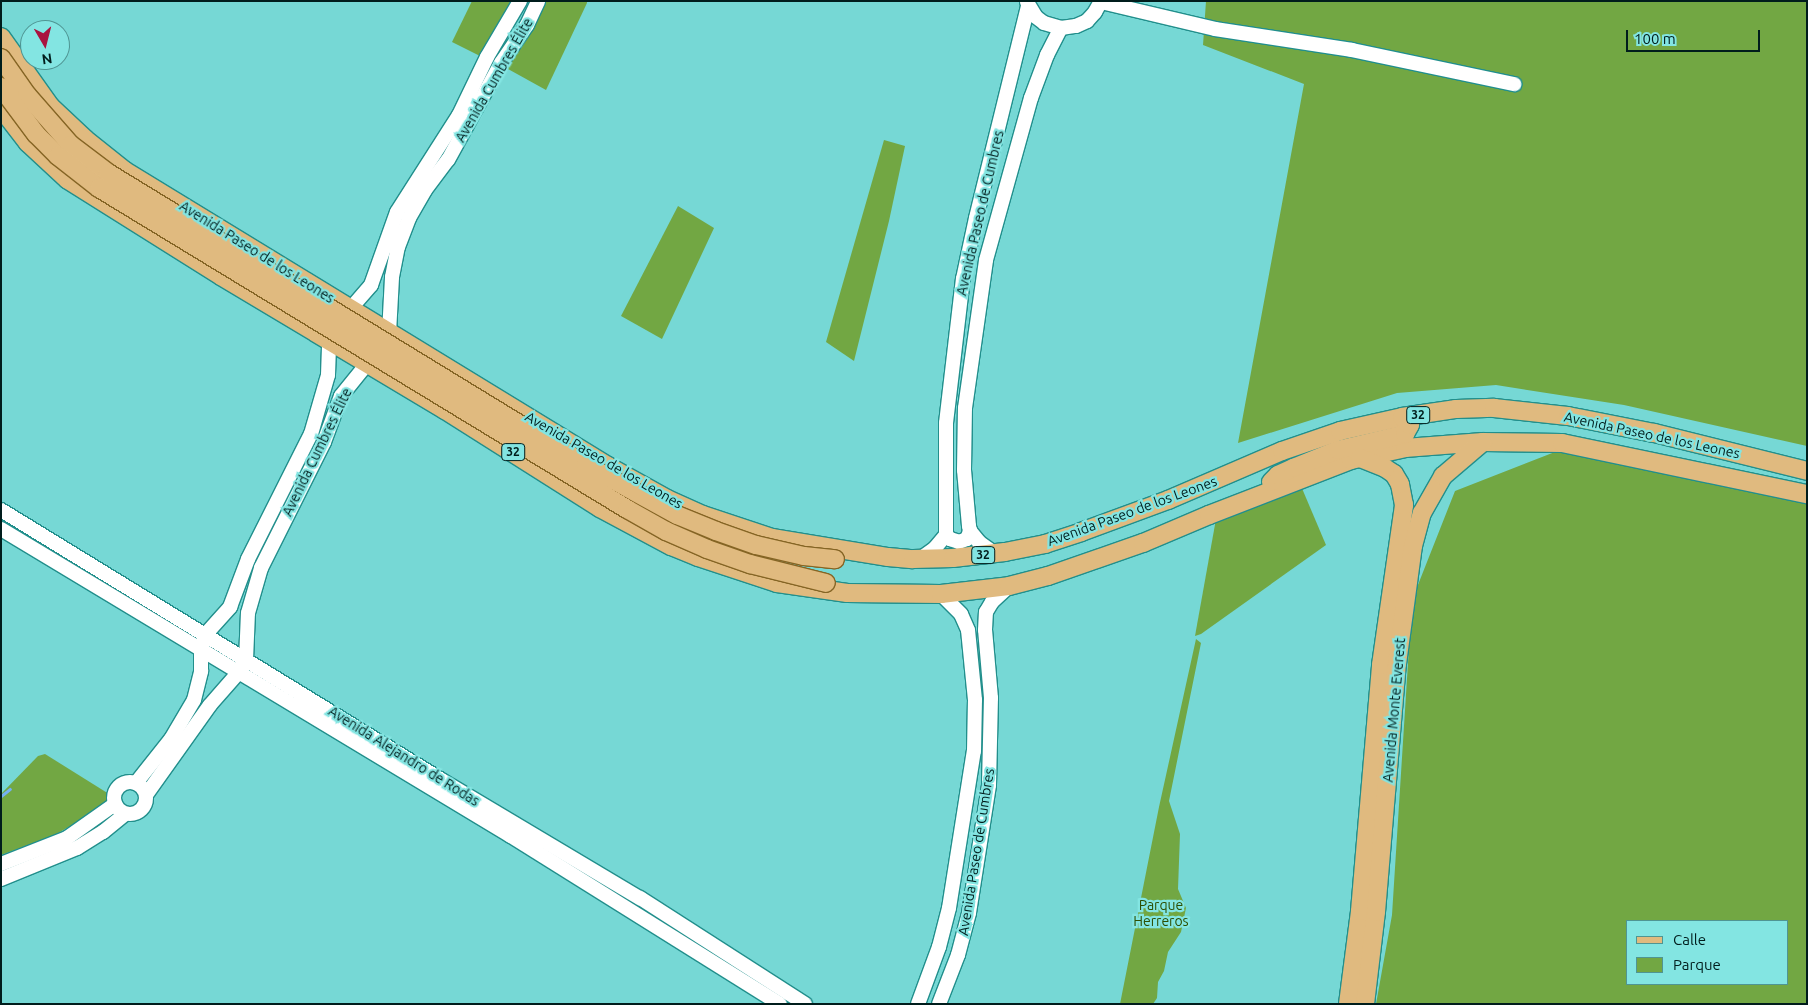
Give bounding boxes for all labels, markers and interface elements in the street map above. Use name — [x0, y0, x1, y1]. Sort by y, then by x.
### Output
street label: Avenida Cumbres Élite — [452, 15, 536, 145]
north arrow — [20, 20, 70, 70]
scale bar — [1628, 20, 1762, 52]
text: 100 m — [1634, 30, 1676, 47]
text: N — [41, 50, 53, 68]
street label: Avenida Paseo de Cumbres — [953, 129, 1007, 297]
street label: Avenida Paseo de los Leones — [177, 197, 337, 307]
street label: Avenida Cumbres Élite — [279, 385, 355, 519]
road number: 32 — [1406, 406, 1430, 424]
street label: Avenida Paseo de los Leones — [522, 408, 686, 512]
street label: Avenida Paseo de los Leones — [1563, 408, 1741, 462]
road number: 32 — [500, 442, 526, 462]
street label: Avenida Paseo de los Leones — [1045, 472, 1219, 550]
road number: 32 — [970, 546, 996, 564]
street label: Avenida Monte Everest — [1379, 637, 1409, 783]
street label: Avenida Alejandro de Rodas — [325, 703, 483, 809]
street label: Avenida Paseo de Cumbres — [954, 767, 998, 937]
park label: Parque Herreros — [1133, 897, 1189, 930]
legend — [1626, 920, 1788, 985]
text: Calle — [1673, 931, 1706, 948]
text: Parque — [1673, 956, 1721, 973]

